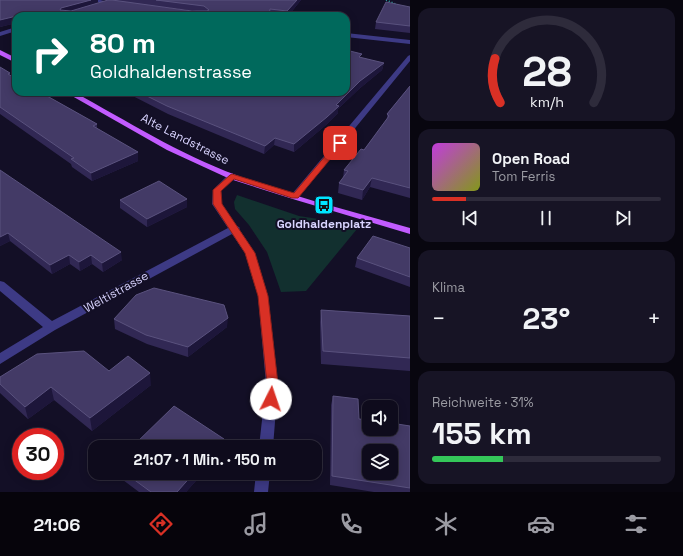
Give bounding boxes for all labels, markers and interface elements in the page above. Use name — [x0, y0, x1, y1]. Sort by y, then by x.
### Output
text: 80 m — [90, 25, 156, 61]
icon: right — [24, 28, 76, 80]
text: 28 — [522, 44, 571, 97]
text: Goldhaldenstrasse — [90, 60, 252, 83]
text: km/h — [529, 92, 564, 110]
street label: Alte Landstrasse — [138, 110, 232, 168]
pin — [323, 126, 357, 160]
icon: arrive — [329, 132, 351, 154]
text: Open Road — [492, 149, 570, 168]
text: Tom Ferris — [492, 168, 555, 185]
bus stop icon: Goldhaldenplatz — [313, 194, 335, 216]
icon: previous — [459, 207, 481, 229]
icon: pause — [535, 207, 557, 229]
icon: next — [612, 207, 634, 229]
place label: Goldhaldenplatz — [277, 216, 371, 232]
street label: Weltistrasse — [81, 268, 151, 316]
text: Klima — [432, 279, 465, 296]
text: 23° — [523, 299, 570, 338]
text: − — [432, 304, 446, 332]
text: + — [647, 304, 661, 332]
position arrow — [250, 378, 292, 420]
text: Reichweite · 31% — [432, 394, 534, 411]
map controls — [362, 400, 398, 480]
button: sound — [362, 400, 398, 436]
text: 155 km — [432, 414, 532, 453]
speed limit sign: 30 — [12, 428, 64, 480]
button: layers — [362, 444, 398, 480]
text: 21:07 · 1 Min. · 150 m — [134, 450, 276, 469]
icon: directions — [147, 510, 175, 538]
icon: music — [242, 510, 270, 538]
icon: phone — [337, 510, 365, 538]
icon: climate — [432, 510, 460, 538]
icon: car — [527, 510, 555, 538]
icon: filters — [622, 510, 650, 538]
text: 21:06 — [33, 513, 80, 536]

